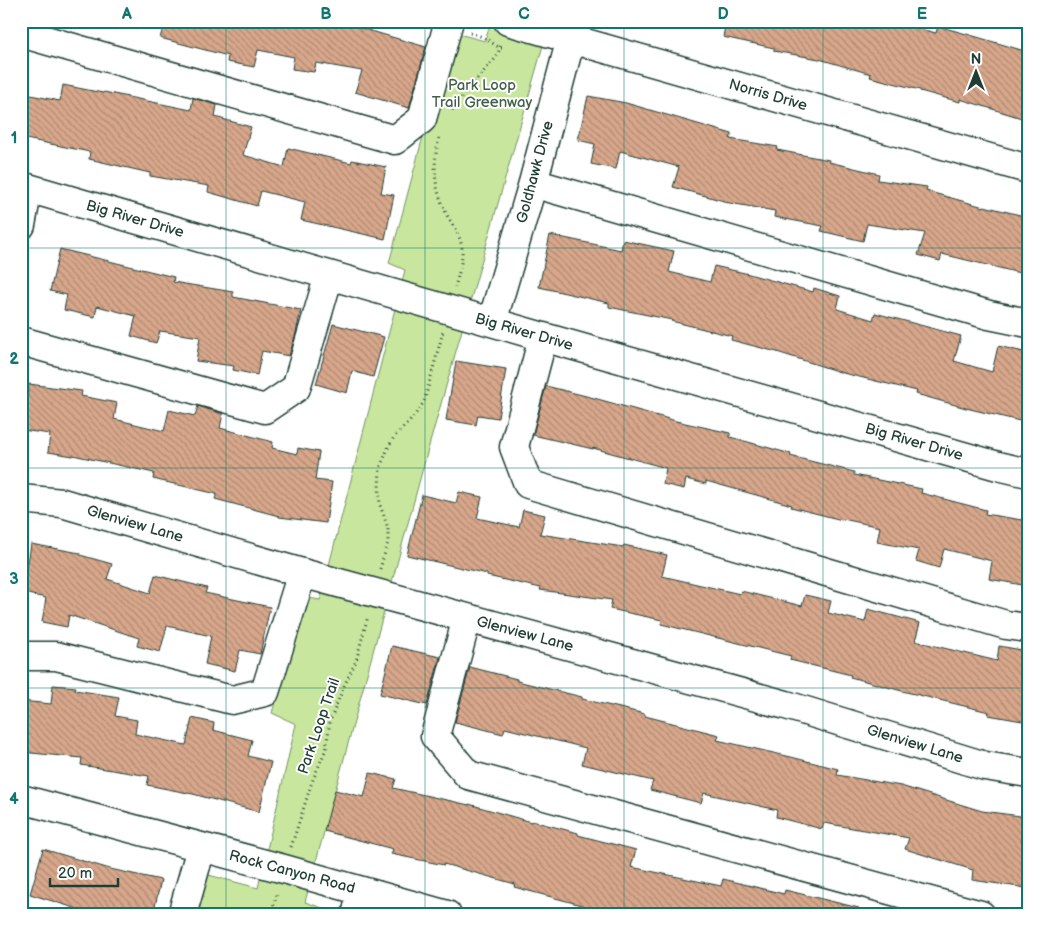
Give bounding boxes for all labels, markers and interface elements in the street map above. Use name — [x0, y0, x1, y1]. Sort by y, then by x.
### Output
text: A — [121, 5, 132, 24]
text: B — [320, 5, 332, 24]
text: C — [518, 5, 530, 24]
text: D — [717, 5, 729, 24]
text: E — [917, 5, 927, 24]
north arrow — [952, 48, 1002, 98]
text: N — [971, 51, 981, 68]
street label: Norris Drive — [727, 75, 810, 115]
park label: Park Loop Trail Greenway — [432, 76, 532, 112]
street label: Goldhawk Drive — [512, 119, 558, 225]
text: 1 — [11, 129, 17, 148]
street label: Big River Drive — [84, 196, 186, 242]
street label: Big River Drive — [473, 309, 575, 355]
text: 2 — [9, 350, 19, 369]
street label: Big River Drive — [863, 419, 965, 465]
street label: Glenview Lane — [85, 501, 186, 547]
text: 3 — [9, 570, 19, 589]
street label: Glenview Lane — [474, 612, 576, 656]
street label: Park Loop Trail — [294, 675, 344, 777]
street label: Glenview Lane — [865, 720, 965, 768]
text: 4 — [9, 790, 19, 809]
street label: Rock Canyon Road — [227, 846, 357, 898]
scale bar — [50, 856, 118, 888]
text: 20 m — [58, 864, 92, 883]

